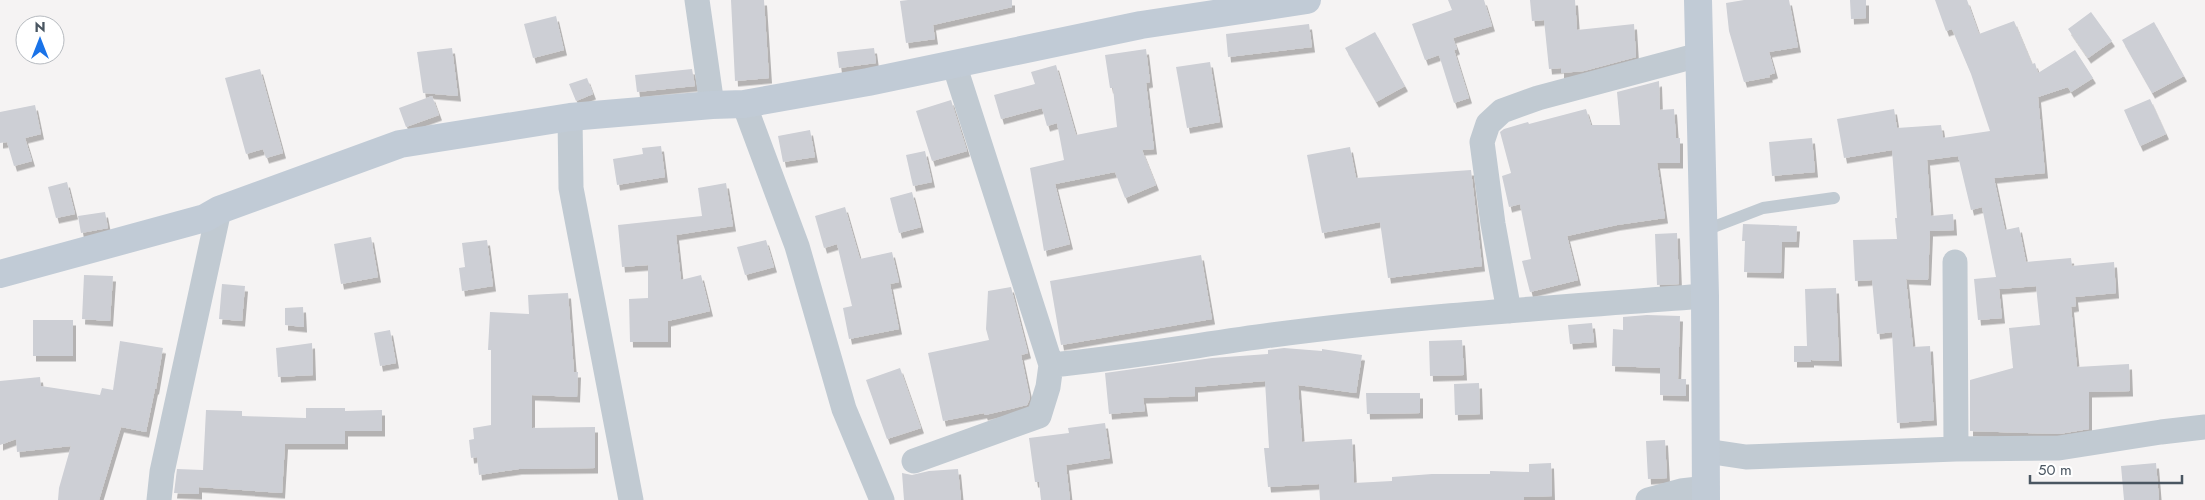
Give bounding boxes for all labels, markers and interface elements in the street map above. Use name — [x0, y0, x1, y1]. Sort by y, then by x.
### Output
north arrow — [15, 15, 65, 65]
text: N — [34, 17, 46, 37]
scale bar — [2030, 452, 2182, 484]
text: 50 m — [2038, 459, 2072, 481]

